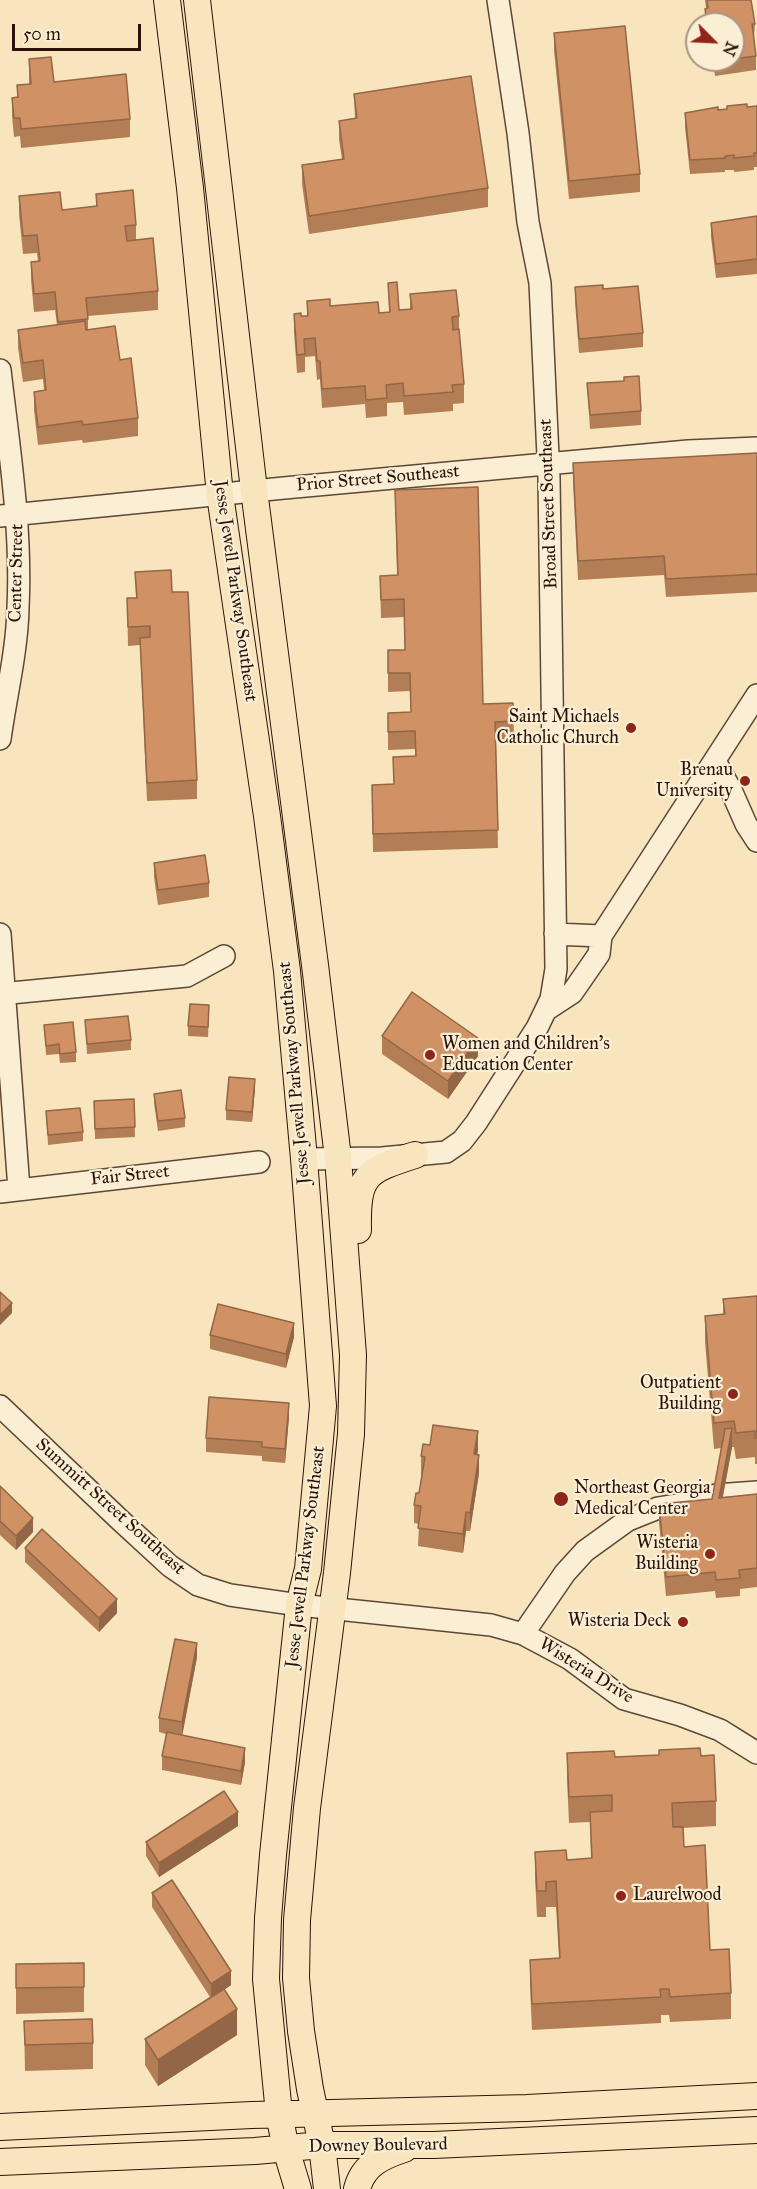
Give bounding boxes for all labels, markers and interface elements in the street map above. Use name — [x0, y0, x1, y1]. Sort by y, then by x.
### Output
scale bar — [15, 12, 144, 50]
north arrow — [685, 12, 745, 72]
text: 50 m — [23, 23, 61, 45]
text: N — [719, 39, 742, 59]
street label: Broad Street Southeast — [535, 419, 563, 589]
street label: Prior Street Southeast — [296, 461, 460, 497]
street label: Jesse Jewell Parkway Southeast — [209, 479, 261, 703]
street label: Center Street — [5, 523, 29, 623]
place label: Saint Michaels Catholic Church — [496, 707, 619, 750]
marker: Saint Michaels Catholic Church — [624, 721, 638, 735]
place label: Brenau University — [656, 760, 733, 802]
marker: Brenau University — [738, 774, 752, 788]
street label: Jesse Jewell Parkway Southeast — [274, 961, 316, 1185]
place label: Women and Children's Education Center — [442, 1034, 610, 1076]
marker: Women and Children's Education Center — [423, 1048, 437, 1062]
street label: Fair Street — [89, 1161, 171, 1191]
place label: Outpatient Building — [640, 1373, 721, 1416]
marker: Outpatient Building — [726, 1387, 740, 1401]
street label: Summitt Street Southeast — [31, 1434, 189, 1580]
street label: Jesse Jewell Parkway Southeast — [282, 1445, 330, 1669]
place label: Northeast Georgia Medical Center — [574, 1478, 711, 1520]
marker: Northeast Georgia Medical Center — [552, 1490, 570, 1508]
place label: Wisteria Building — [635, 1533, 698, 1576]
marker: Wisteria Building — [703, 1547, 717, 1561]
place label: Wisteria Deck — [568, 1611, 671, 1633]
marker: Wisteria Deck — [676, 1615, 690, 1629]
street label: Wisteria Drive — [535, 1633, 637, 1709]
place label: Laurelwood — [633, 1885, 721, 1907]
marker: Laurelwood — [614, 1889, 628, 1903]
street label: Downey Boulevard — [308, 2134, 448, 2158]

